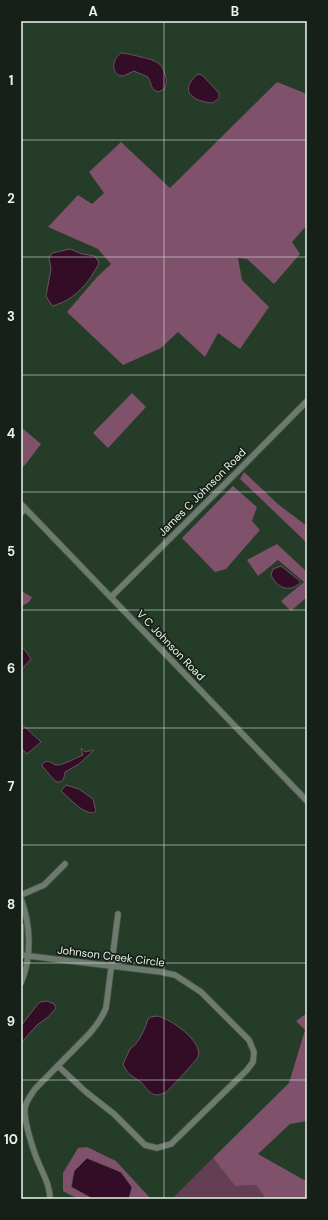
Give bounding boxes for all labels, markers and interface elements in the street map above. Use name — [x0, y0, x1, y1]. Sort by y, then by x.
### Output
text: A — [88, 3, 98, 20]
text: B — [231, 3, 239, 20]
text: 1 — [9, 72, 13, 89]
text: 2 — [7, 190, 15, 207]
text: 3 — [7, 308, 15, 325]
text: 4 — [7, 425, 15, 442]
street label: James C Johnson Road — [155, 445, 249, 539]
text: 5 — [7, 543, 15, 560]
street label: V C Johnson Road — [134, 607, 208, 683]
text: 6 — [7, 660, 15, 677]
text: 7 — [8, 778, 15, 795]
text: 8 — [7, 896, 15, 913]
street label: Johnson Creek Circle — [57, 942, 165, 970]
text: 9 — [7, 1013, 15, 1030]
text: 10 — [4, 1131, 18, 1148]

